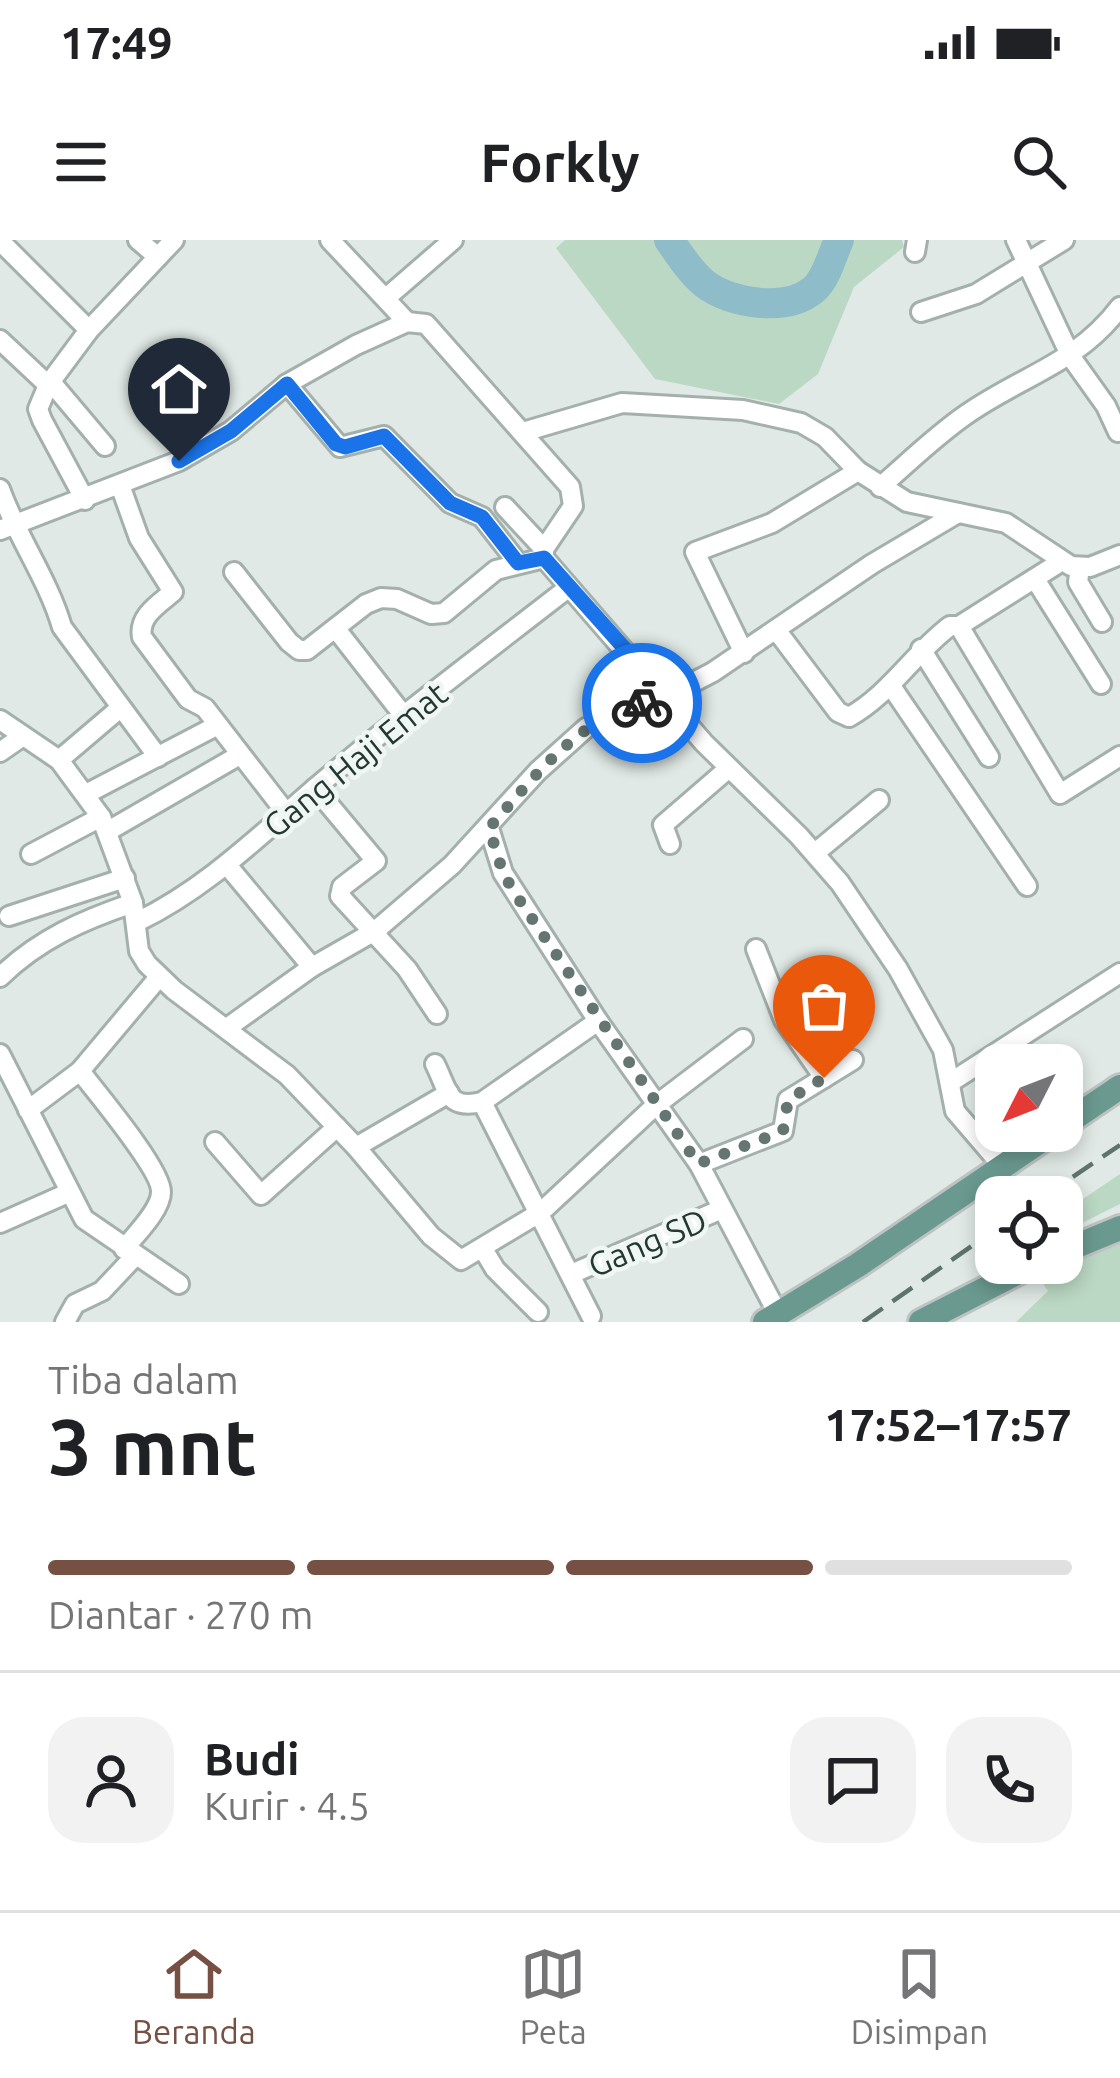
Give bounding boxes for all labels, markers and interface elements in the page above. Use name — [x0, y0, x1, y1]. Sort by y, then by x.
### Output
text: 17:49 — [60, 17, 173, 68]
icon: menu — [48, 129, 114, 195]
icon: search — [1006, 129, 1072, 195]
text: Forkly — [480, 132, 640, 192]
pin — [128, 338, 230, 461]
icon: home — [146, 356, 212, 422]
courier — [582, 643, 702, 763]
icon: bike — [609, 670, 675, 736]
street label: Gang Haji Emat — [256, 674, 454, 844]
pin — [773, 955, 875, 1078]
icon: bag — [791, 973, 857, 1039]
north arrow — [975, 1044, 1083, 1152]
map controls — [975, 1044, 1083, 1284]
button: locate — [975, 1176, 1083, 1284]
street label: Gang SD — [582, 1201, 712, 1283]
text: Tiba dalam — [48, 1358, 239, 1401]
text: 17:52–17:57 — [824, 1399, 1072, 1450]
text: 3 mnt — [48, 1402, 257, 1490]
text: Diantar · 270 m — [48, 1593, 313, 1636]
button: person — [48, 1717, 174, 1843]
button: chat — [790, 1717, 916, 1843]
button: phone — [946, 1717, 1072, 1843]
text: Budi — [204, 1733, 300, 1784]
text: Kurir · 4.5 — [204, 1784, 370, 1827]
tab: Beranda — [132, 1941, 256, 2050]
tab: Peta — [520, 1941, 587, 2050]
tab: Disimpan — [851, 1941, 988, 2050]

